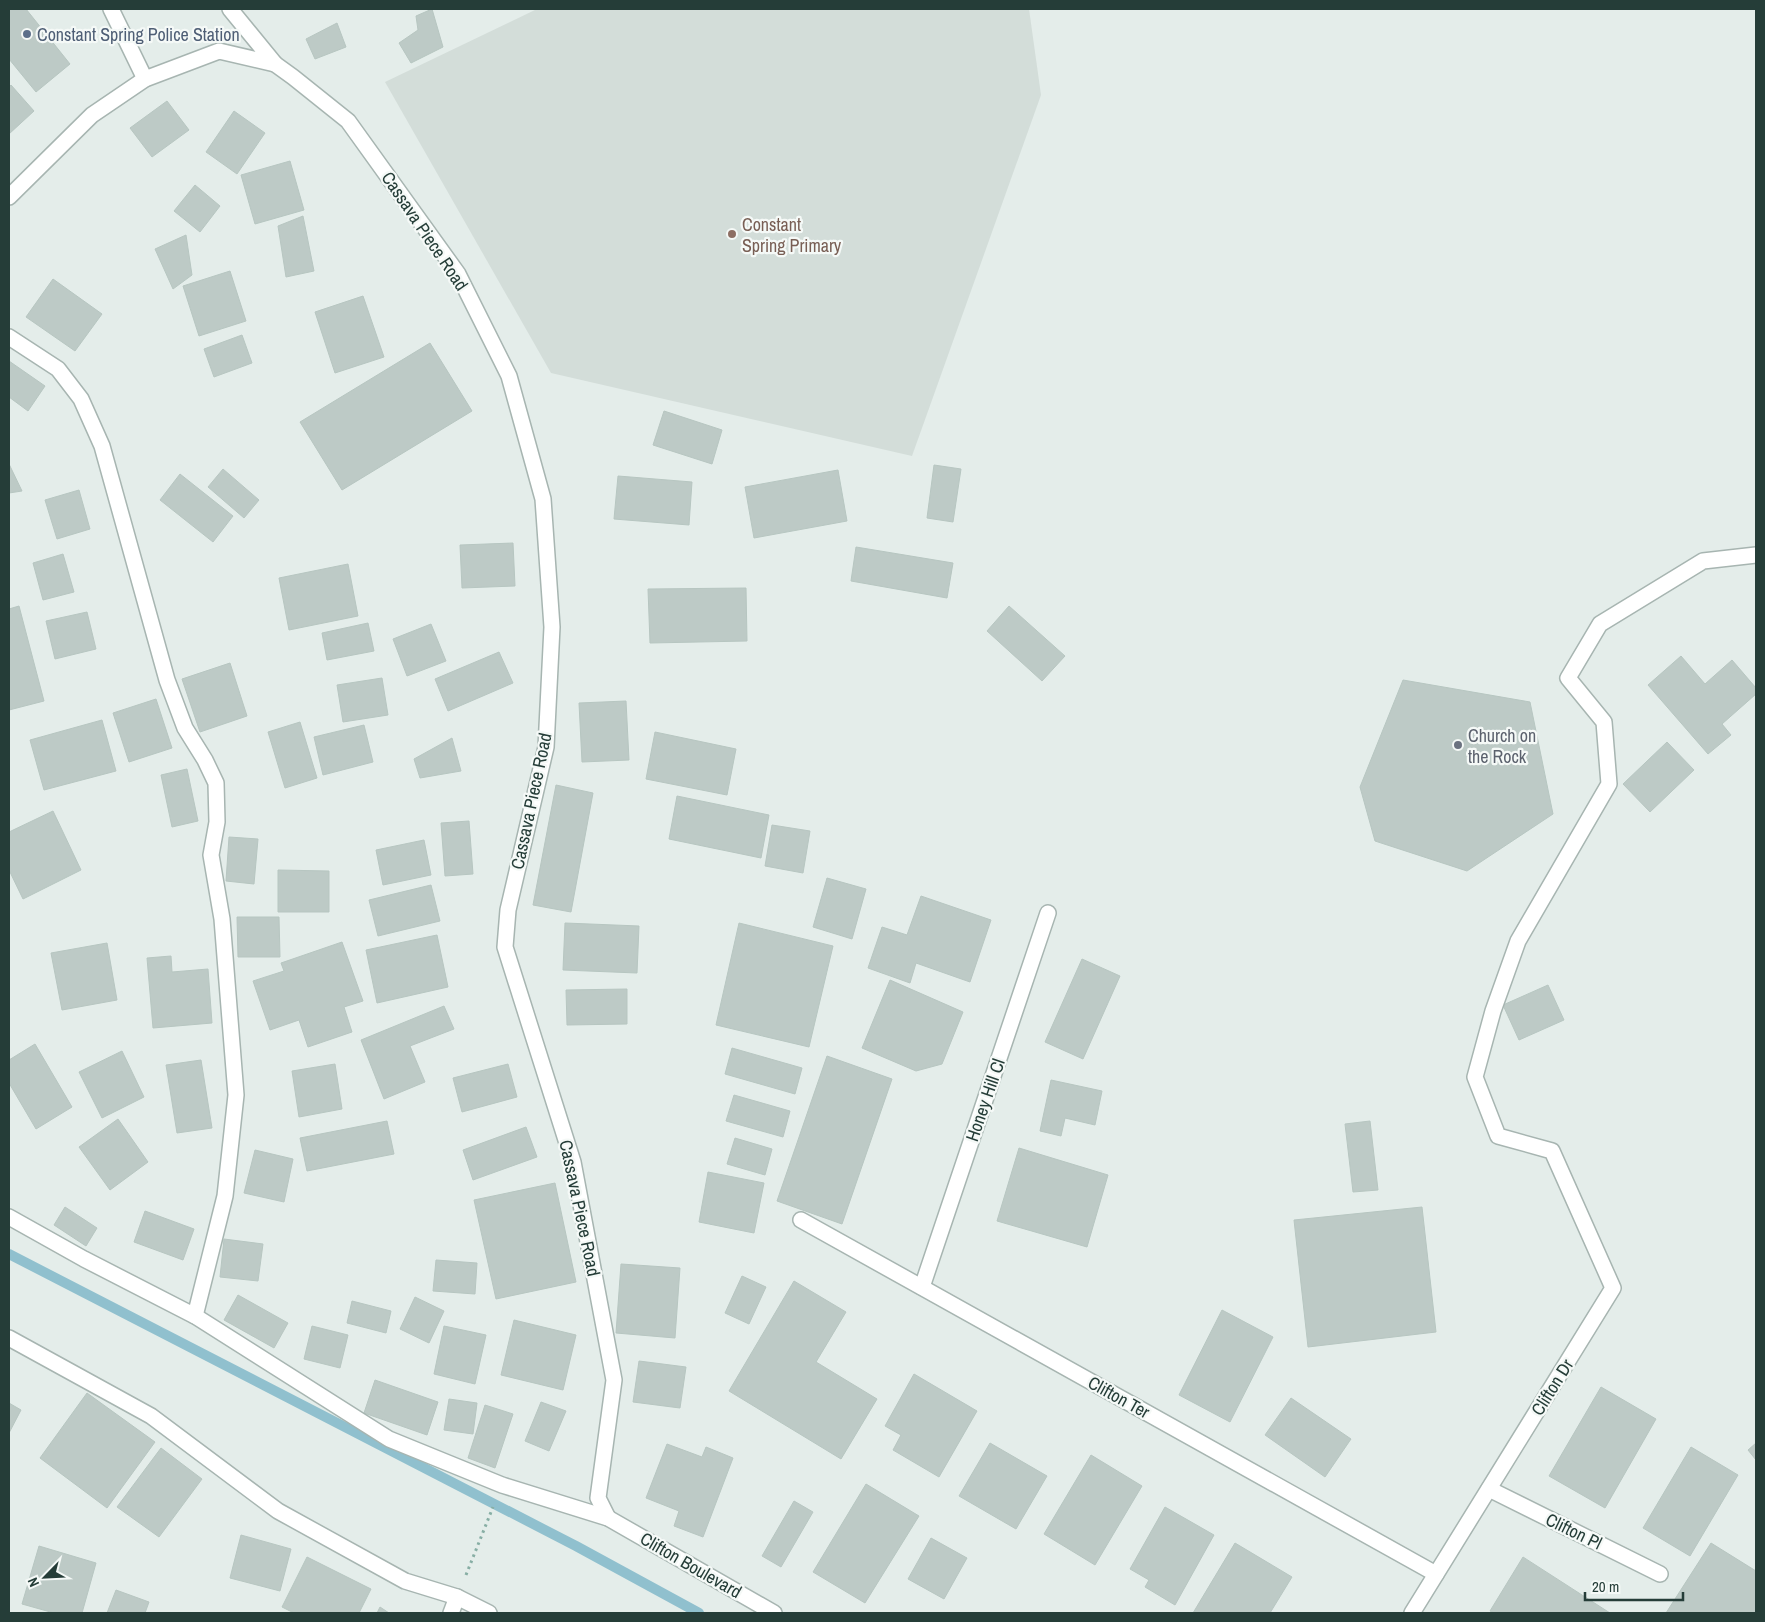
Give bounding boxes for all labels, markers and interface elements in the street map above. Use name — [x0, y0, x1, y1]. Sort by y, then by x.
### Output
place label: Constant Spring Police Station — [37, 22, 240, 47]
marker: Constant Spring Police Station — [21, 28, 33, 40]
street label: Cassava Piece Road — [376, 167, 474, 295]
place label: Constant Spring Primary — [742, 212, 842, 258]
marker: Constant Spring Primary — [726, 228, 738, 240]
place label: Church on the Rock — [1468, 723, 1536, 769]
street label: Cassava Piece Road — [504, 731, 558, 871]
marker: Church on the Rock — [1452, 739, 1464, 751]
street label: Honey Hill Cl — [959, 1055, 1011, 1145]
street label: Cassava Piece Road — [553, 1138, 607, 1278]
street label: Clifton Dr — [1525, 1354, 1579, 1420]
street label: Clifton Ter — [1084, 1370, 1154, 1424]
street label: Clifton Pl — [1542, 1507, 1606, 1555]
street label: Clifton Boulevard — [636, 1526, 746, 1604]
north arrow — [20, 1552, 70, 1602]
scale bar — [1585, 1570, 1682, 1602]
text: N — [23, 1575, 43, 1590]
text: 20 m — [1592, 1576, 1619, 1597]

